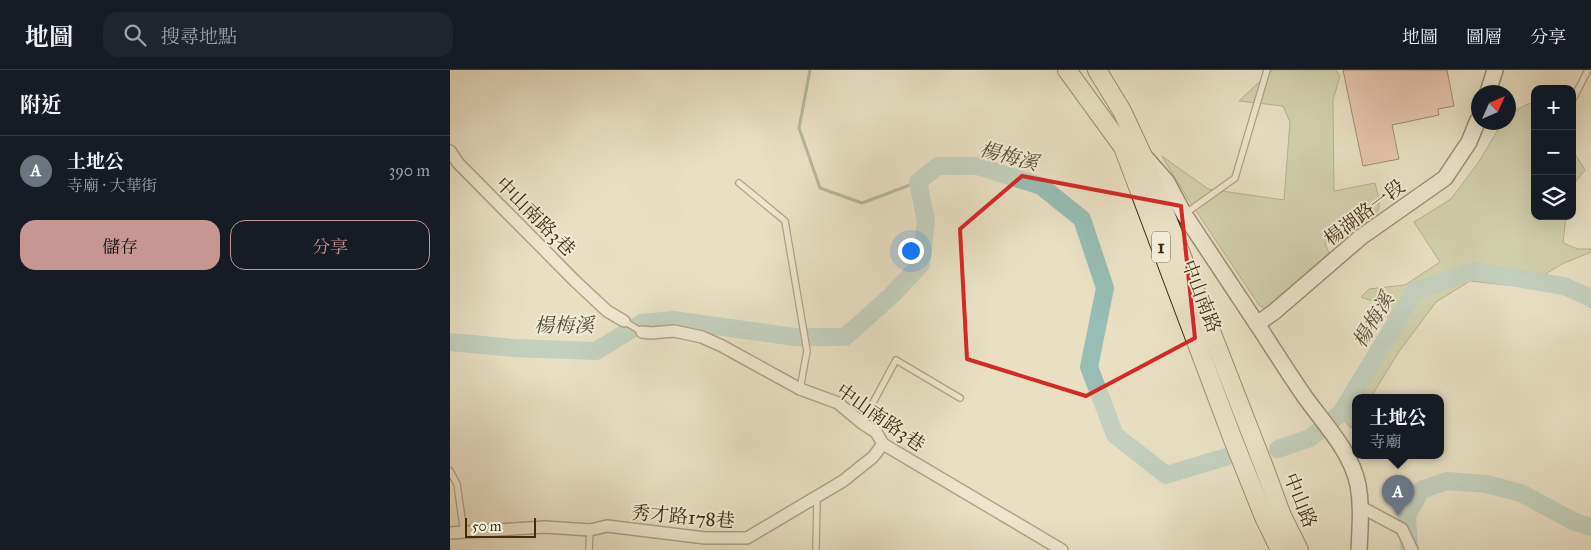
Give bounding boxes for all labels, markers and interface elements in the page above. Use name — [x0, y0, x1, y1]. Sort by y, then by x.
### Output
search box — [103, 12, 453, 57]
icon: search — [121, 21, 149, 49]
text: 地圖 — [25, 22, 73, 52]
text: 搜尋地點 — [161, 25, 237, 48]
text: 地圖 — [1402, 26, 1438, 48]
text: 圖層 — [1466, 26, 1502, 48]
text: 分享 — [1530, 26, 1566, 48]
north arrow — [1471, 85, 1516, 130]
map controls — [1531, 85, 1576, 220]
button: + — [1531, 85, 1576, 130]
text: 附近 — [20, 92, 62, 118]
button: − — [1531, 130, 1576, 175]
water label: 楊梅溪 — [977, 137, 1043, 176]
text: 土地公 — [67, 150, 124, 173]
text: A — [31, 161, 41, 180]
text: 390 m — [389, 161, 430, 180]
street label: 中山南路3巷 — [491, 172, 580, 261]
street label: 楊湖路一段 — [1319, 175, 1409, 250]
button: layers — [1531, 175, 1576, 220]
text: 寺廟 · 大華街 — [67, 176, 157, 195]
button: 儲存 — [20, 220, 220, 270]
button: 分享 — [230, 220, 430, 270]
road number: 1 — [1152, 232, 1170, 262]
your location — [898, 238, 924, 264]
street label: 中山南路 — [1177, 257, 1226, 336]
water label: 楊梅溪 — [1347, 286, 1400, 352]
water label: 楊梅溪 — [534, 313, 596, 337]
street label: 中山南路3巷 — [832, 379, 929, 456]
popup — [1352, 394, 1444, 459]
text: 土地公 — [1369, 406, 1427, 429]
text: 寺廟 — [1369, 432, 1402, 451]
street label: 中山路 — [1279, 469, 1322, 531]
pin: A — [1382, 475, 1414, 516]
street label: 秀才路178巷 — [630, 501, 736, 532]
scale bar — [465, 515, 536, 538]
text: 50 m — [472, 518, 501, 535]

